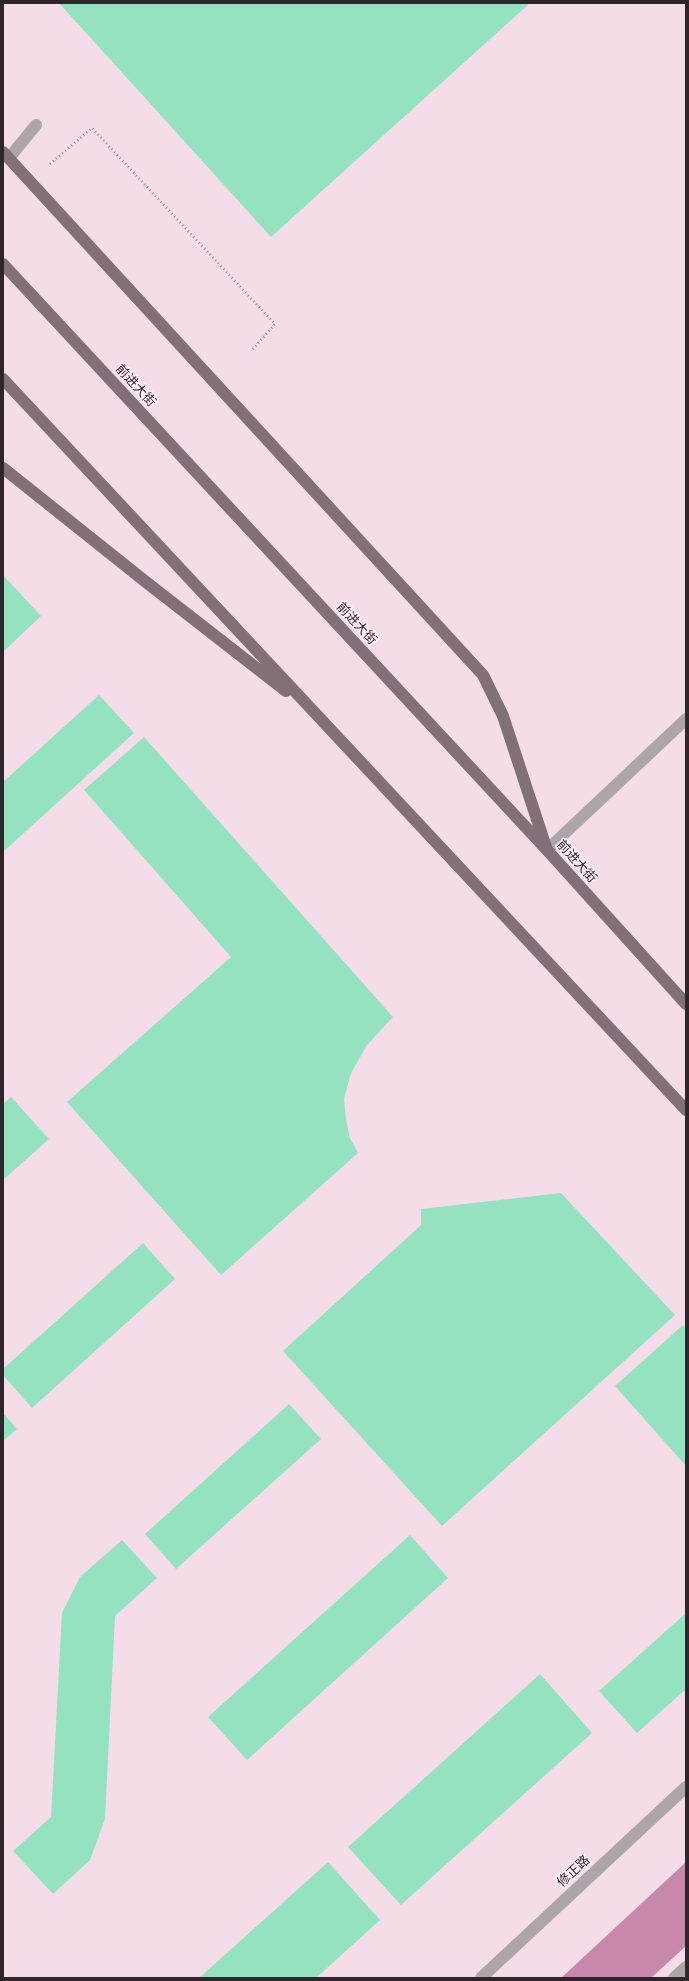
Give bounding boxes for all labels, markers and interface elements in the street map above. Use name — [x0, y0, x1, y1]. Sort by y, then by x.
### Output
street label: 前进大街 — [112, 362, 158, 410]
street label: 前进大街 — [333, 600, 379, 648]
street label: 前进大街 — [553, 837, 599, 887]
street label: 修正路 — [554, 1853, 594, 1891]

